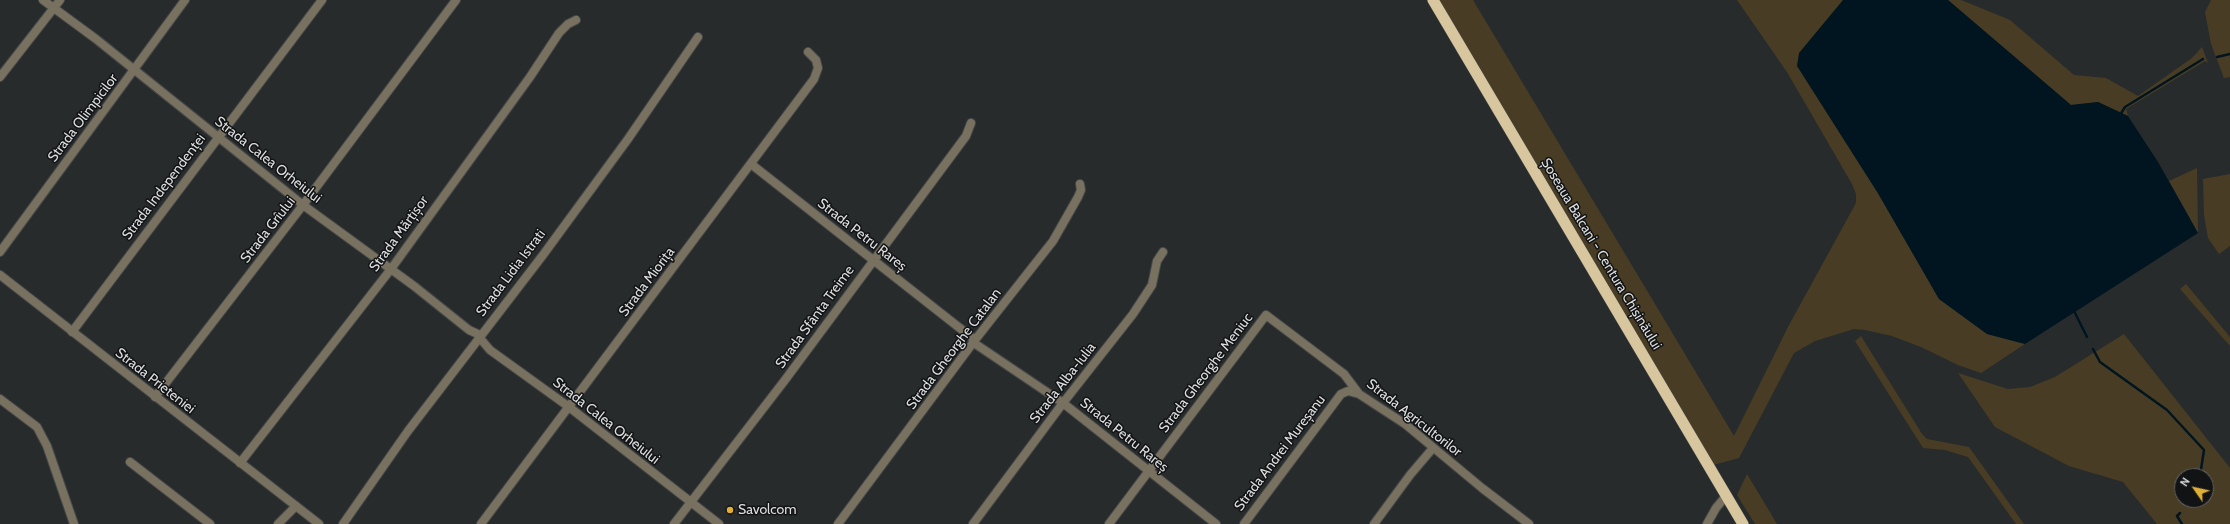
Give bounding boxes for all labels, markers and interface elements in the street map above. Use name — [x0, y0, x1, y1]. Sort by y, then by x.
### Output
street label: Strada Olimpicilor — [44, 71, 122, 165]
street label: Strada Calea Orheiului — [211, 113, 325, 207]
street label: Strada Independenței — [119, 131, 209, 243]
street label: Șoseaua Balcani - Centura Chișinăului — [1537, 155, 1665, 353]
street label: Strada Mărțișor — [366, 193, 432, 275]
street label: Strada Grîului — [237, 194, 299, 266]
street label: Strada Petru Rareș — [814, 195, 910, 275]
street label: Strada Lidia Istrati — [473, 226, 549, 320]
street label: Strada Miorița — [616, 244, 678, 320]
street label: Strada Sfânta Treime — [772, 262, 858, 372]
street label: Strada Gheorghe Catalan — [903, 285, 1005, 413]
street label: Strada Gheorghe Meniuc — [1156, 310, 1256, 436]
street label: Strada Alba-Iulia — [1026, 339, 1100, 427]
street label: Strada Prieteniei — [112, 345, 198, 417]
street label: Strada Calea Orheiului — [549, 374, 663, 468]
street label: Strada Agricultorilor — [1363, 376, 1465, 460]
street label: Strada Andrei Mureșanu — [1231, 392, 1329, 514]
street label: Strada Petru Rareș — [1077, 394, 1171, 476]
north arrow — [2174, 468, 2214, 508]
text: N — [2177, 475, 2193, 489]
place label: Savolcom — [738, 502, 797, 518]
marker: Savolcom — [725, 505, 735, 515]

